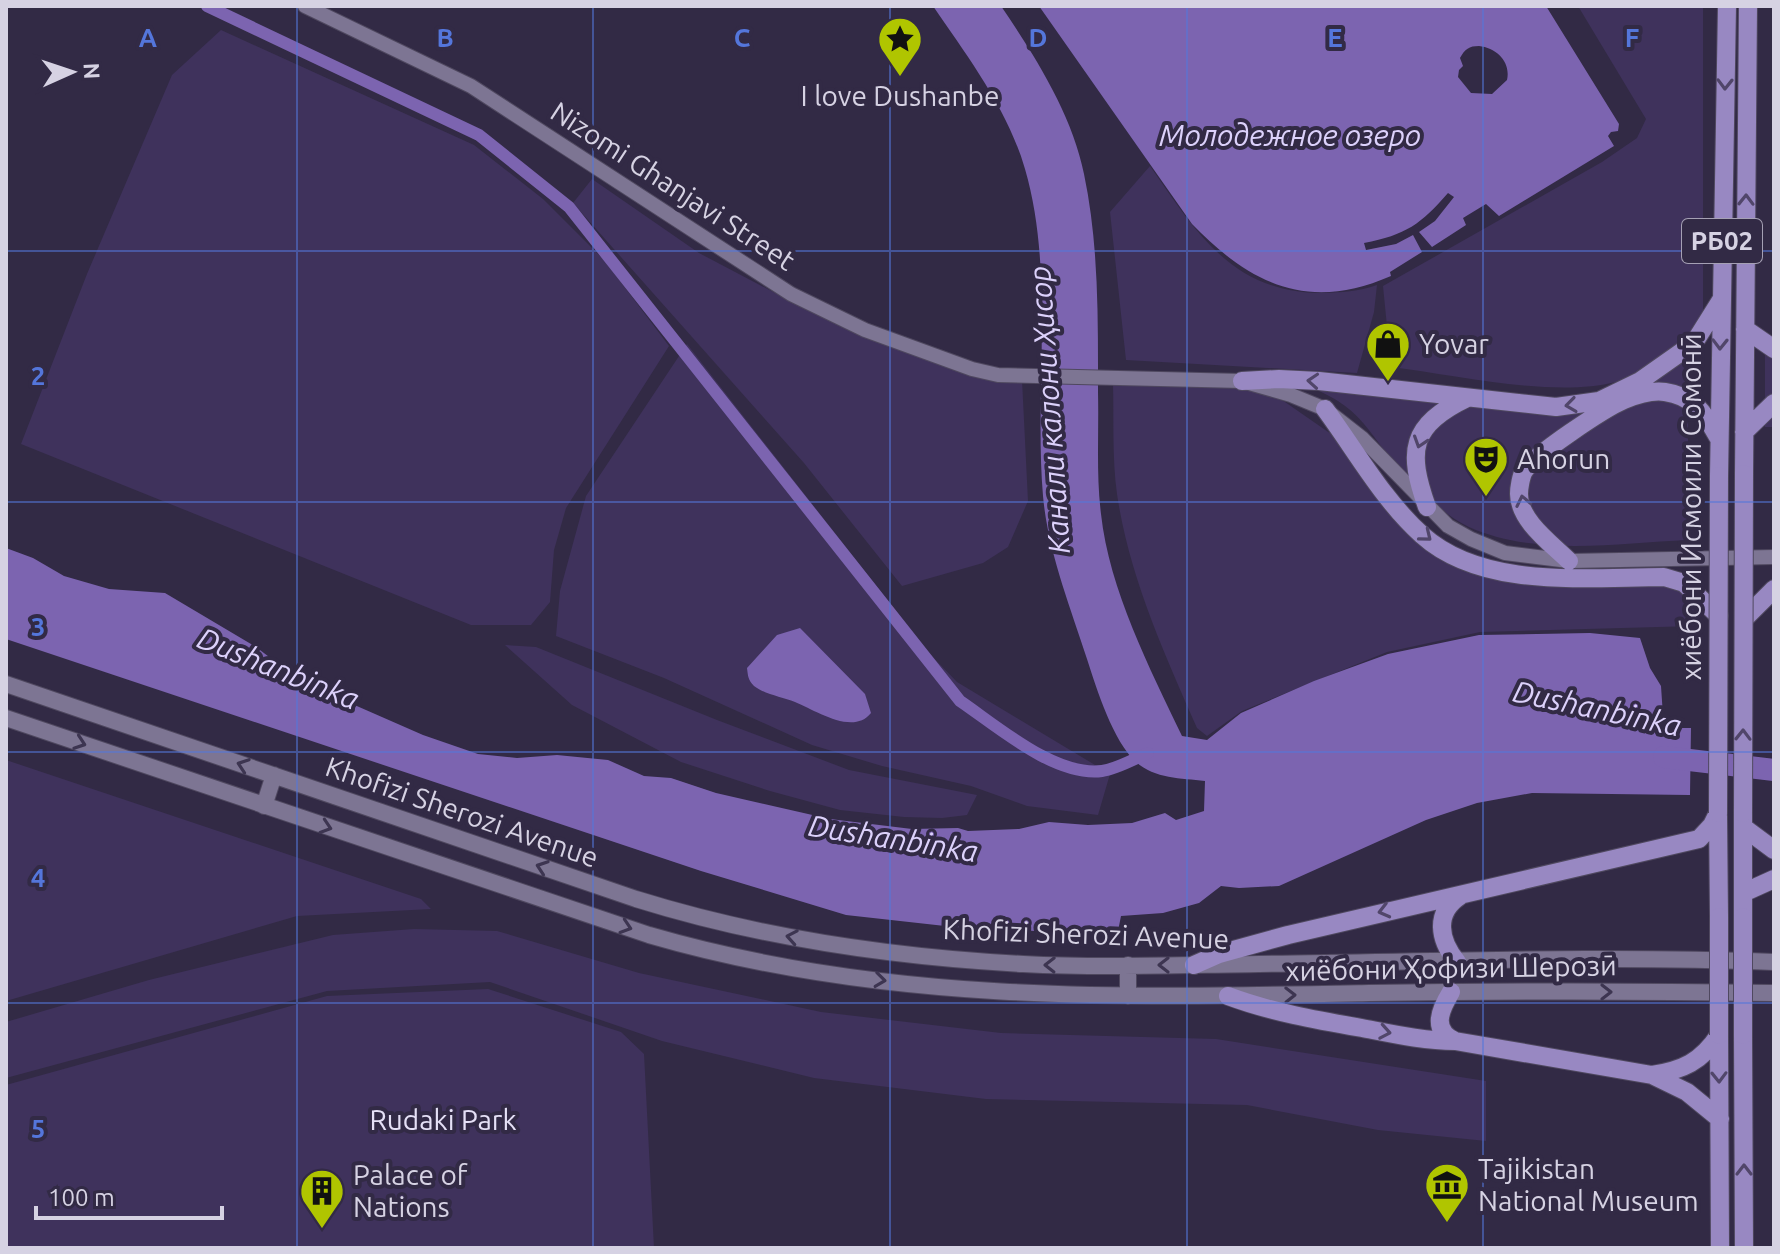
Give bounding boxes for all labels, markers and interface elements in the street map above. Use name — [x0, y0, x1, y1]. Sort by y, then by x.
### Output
place icon: I love Dushanbe — [876, 15, 924, 78]
text: A — [139, 23, 158, 52]
text: B — [436, 23, 454, 52]
text: C — [734, 23, 751, 52]
text: D — [1029, 23, 1047, 52]
text: E — [1327, 23, 1343, 52]
text: F — [1625, 23, 1639, 52]
north arrow — [32, 32, 112, 112]
text: N — [80, 62, 105, 80]
one-way arrow — [1716, 78, 1734, 91]
place label: I love Dushanbe — [801, 80, 999, 111]
street label: Nizomi Ghanjavi Street — [546, 95, 801, 276]
water label: Молодежное озеро — [1159, 118, 1421, 152]
one-way arrow — [1737, 193, 1755, 206]
road number: РБ02 — [1682, 219, 1762, 263]
water label: Канали калони Ҳисор — [1022, 265, 1076, 555]
shop icon: Yovar — [1364, 320, 1412, 383]
place label: Yovar — [1419, 328, 1489, 359]
street label: хиёбони Исмоили Сомонӣ — [1675, 333, 1706, 681]
one-way arrow — [1711, 338, 1729, 351]
text: 2 — [31, 361, 45, 390]
one-way arrow — [1306, 373, 1319, 390]
one-way arrow — [1564, 396, 1577, 413]
one-way arrow — [1413, 435, 1429, 448]
theatre icon: Ahorun — [1462, 435, 1510, 498]
place label: Ahorun — [1517, 443, 1610, 474]
one-way arrow — [1515, 495, 1532, 508]
one-way arrow — [1417, 527, 1432, 541]
text: 3 — [31, 612, 45, 641]
water label: Dushanbinka — [193, 620, 364, 716]
water label: Dushanbinka — [1510, 674, 1684, 742]
one-way arrow — [1735, 728, 1752, 741]
one-way arrow — [72, 734, 86, 750]
street label: Khofizi Sherozi Avenue — [322, 750, 603, 873]
one-way arrow — [237, 758, 251, 774]
water label: Dushanbinka — [806, 808, 980, 868]
one-way arrow — [318, 817, 332, 833]
one-way arrow — [536, 860, 550, 876]
text: 4 — [31, 863, 45, 892]
one-way arrow — [1377, 902, 1391, 919]
street label: Khofizi Sherozi Avenue — [942, 913, 1230, 954]
one-way arrow — [618, 917, 632, 933]
one-way arrow — [785, 930, 799, 947]
street label: хиёбони Ҳофизи Шерозӣ — [1285, 949, 1617, 986]
one-way arrow — [1043, 956, 1056, 973]
one-way arrow — [1157, 956, 1170, 974]
one-way arrow — [873, 971, 887, 988]
one-way arrow — [1600, 983, 1613, 1001]
one-way arrow — [1284, 986, 1297, 1004]
one-way arrow — [1378, 1023, 1392, 1040]
one-way arrow — [1710, 1071, 1728, 1084]
park label: Rudaki Park — [369, 1104, 517, 1135]
text: 5 — [31, 1114, 45, 1143]
place label: Tajikistan National Museum — [1478, 1153, 1699, 1216]
place label: Palace of Nations — [353, 1159, 468, 1222]
museum icon: Tajikistan National Museum — [1423, 1161, 1471, 1224]
one-way arrow — [1735, 1163, 1753, 1176]
building icon: Palace of Nations — [298, 1167, 346, 1230]
scale bar — [36, 1170, 222, 1220]
text: 100 m — [48, 1184, 115, 1211]

